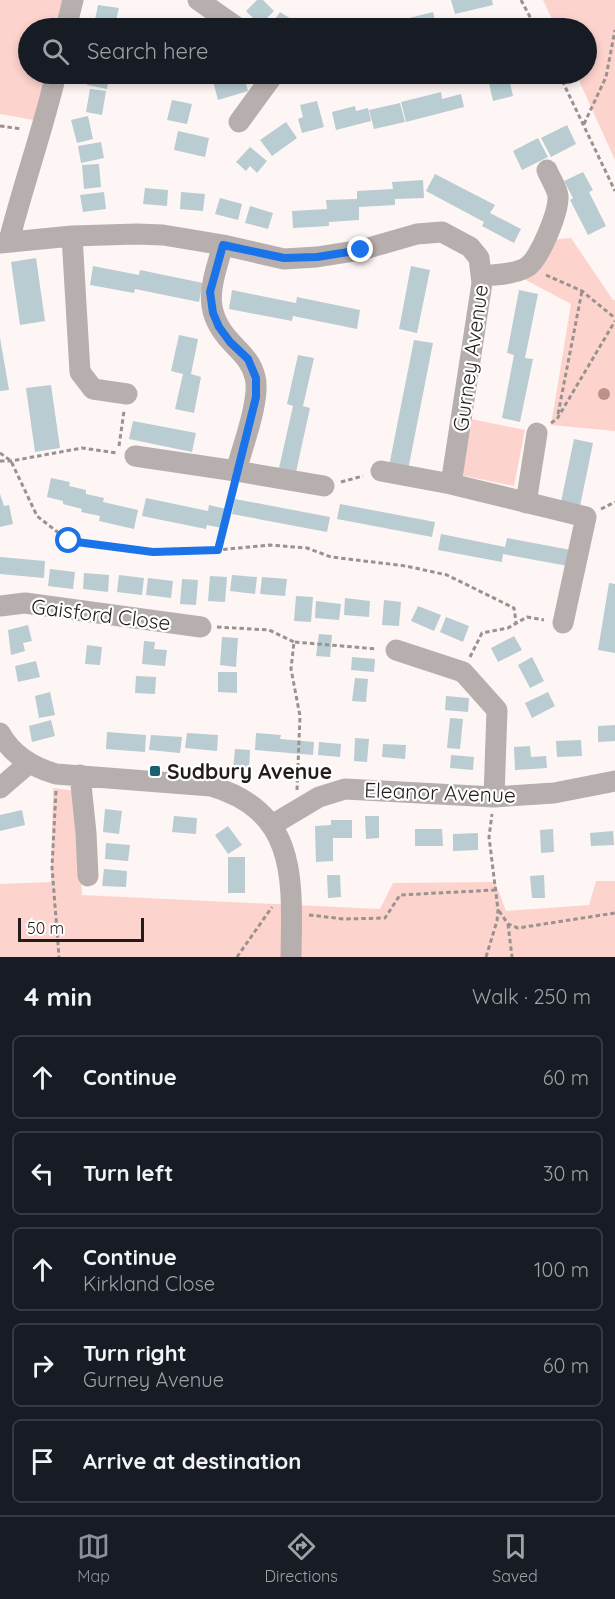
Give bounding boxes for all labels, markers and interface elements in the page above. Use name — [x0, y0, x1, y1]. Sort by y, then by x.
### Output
search box — [18, 18, 597, 84]
icon: search — [39, 35, 72, 68]
text: Search here — [87, 37, 208, 65]
route end — [347, 236, 373, 262]
street label: Gurney Avenue — [447, 283, 493, 433]
route start — [55, 527, 81, 553]
street label: Gaisford Close — [30, 593, 172, 635]
place label: Sudbury Avenue — [167, 758, 332, 784]
marker: Sudbury Avenue — [148, 764, 162, 778]
street label: Eleanor Avenue — [364, 776, 516, 808]
scale bar — [18, 915, 144, 942]
text: 50 m — [27, 918, 64, 938]
text: 4 min — [24, 980, 92, 1013]
text: Walk · 250 m — [472, 984, 591, 1009]
icon: ahead — [26, 1061, 59, 1094]
text: Continue — [83, 1063, 177, 1091]
text: 60 m — [543, 1065, 589, 1090]
icon: left — [26, 1157, 59, 1190]
text: Turn left — [83, 1159, 173, 1187]
text: 30 m — [543, 1161, 589, 1186]
text: Continue — [83, 1243, 177, 1271]
icon: ahead — [26, 1253, 59, 1286]
text: 100 m — [534, 1257, 589, 1282]
text: Kirkland Close — [83, 1271, 215, 1296]
text: Turn right — [83, 1339, 187, 1367]
icon: right — [26, 1349, 59, 1382]
text: 60 m — [543, 1353, 589, 1378]
text: Gurney Avenue — [83, 1367, 224, 1392]
icon: arrive — [26, 1445, 59, 1478]
text: Arrive at destination — [83, 1447, 301, 1475]
tab: Map — [77, 1530, 110, 1586]
tab: Directions — [265, 1530, 338, 1586]
tab: Saved — [492, 1530, 538, 1586]

